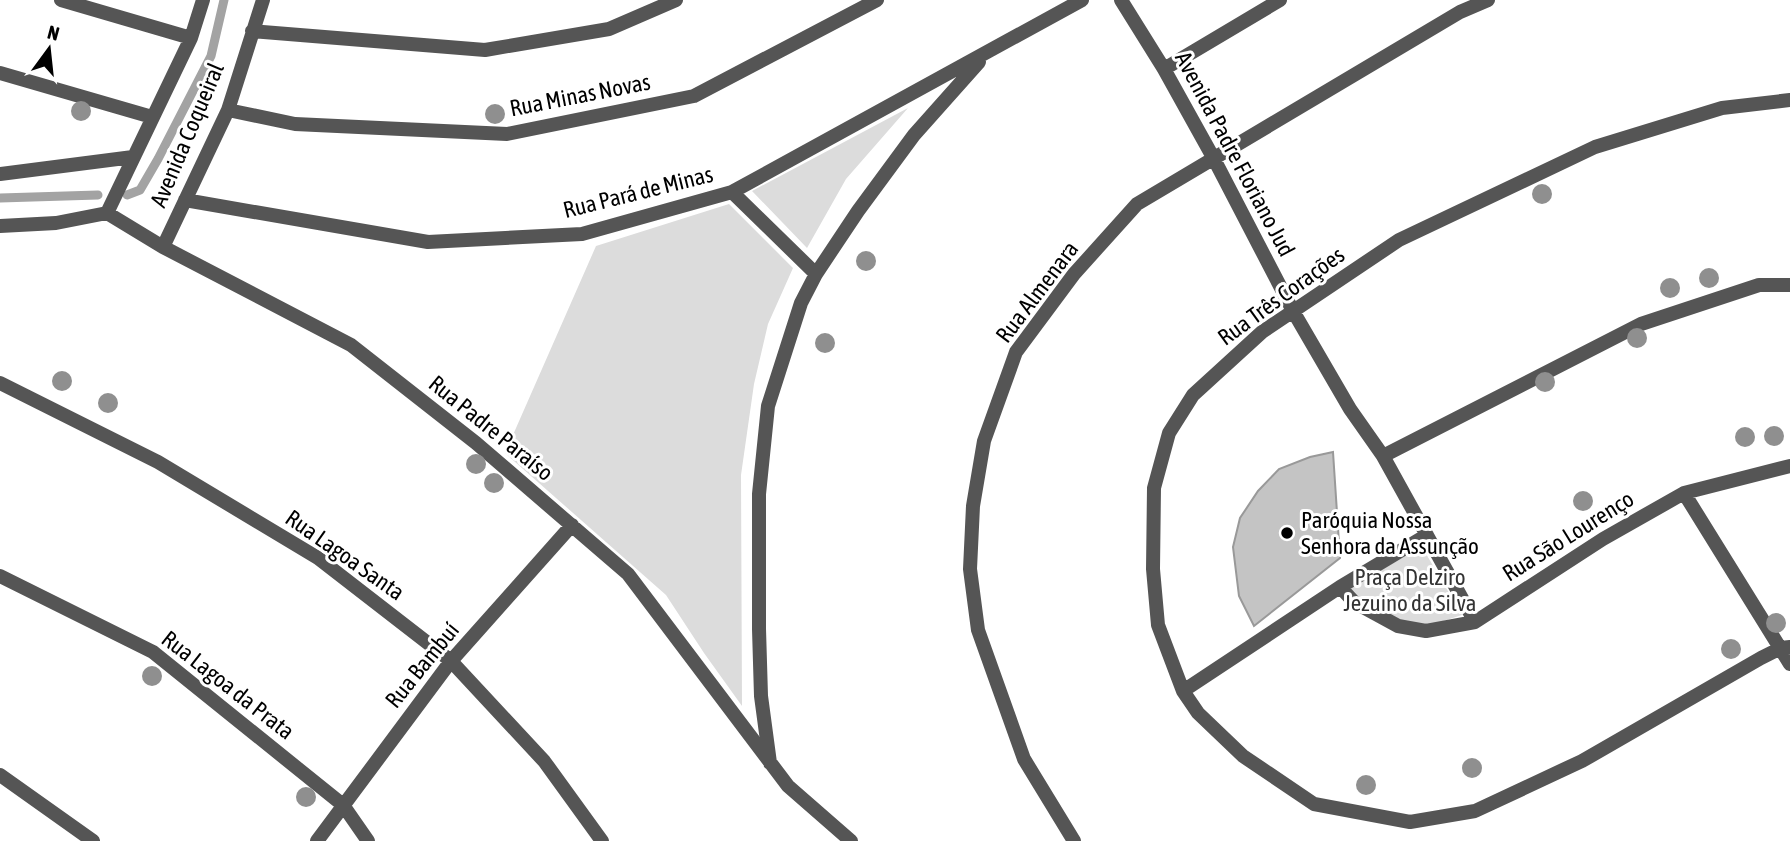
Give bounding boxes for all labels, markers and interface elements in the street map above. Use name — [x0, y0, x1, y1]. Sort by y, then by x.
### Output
north arrow — [14, 14, 84, 84]
text: N — [45, 21, 62, 45]
street label: Avenida Padre Floriano Jud — [1170, 47, 1300, 261]
street label: Avenida Coqueiral — [145, 59, 229, 211]
street label: Rua Minas Novas — [508, 69, 652, 121]
street label: Rua Pará de Minas — [560, 161, 716, 223]
street label: Rua Almenara — [991, 236, 1083, 348]
street label: Rua Três Corações — [1213, 241, 1349, 351]
street label: Rua Padre Paraíso — [424, 370, 558, 486]
street label: Rua São Lourenço — [1498, 485, 1638, 587]
street label: Rua Lagoa Santa — [281, 504, 409, 606]
place label: Paróquia Nossa Senhora da Assunção — [1301, 507, 1479, 559]
marker: Paróquia Nossa Senhora da Assunção — [1279, 525, 1295, 541]
park label: Praça Delziro Jezuino da Silva — [1343, 564, 1477, 616]
street label: Rua Bambuí — [380, 617, 464, 713]
street label: Rua Lagoa da Prata — [157, 625, 299, 745]

